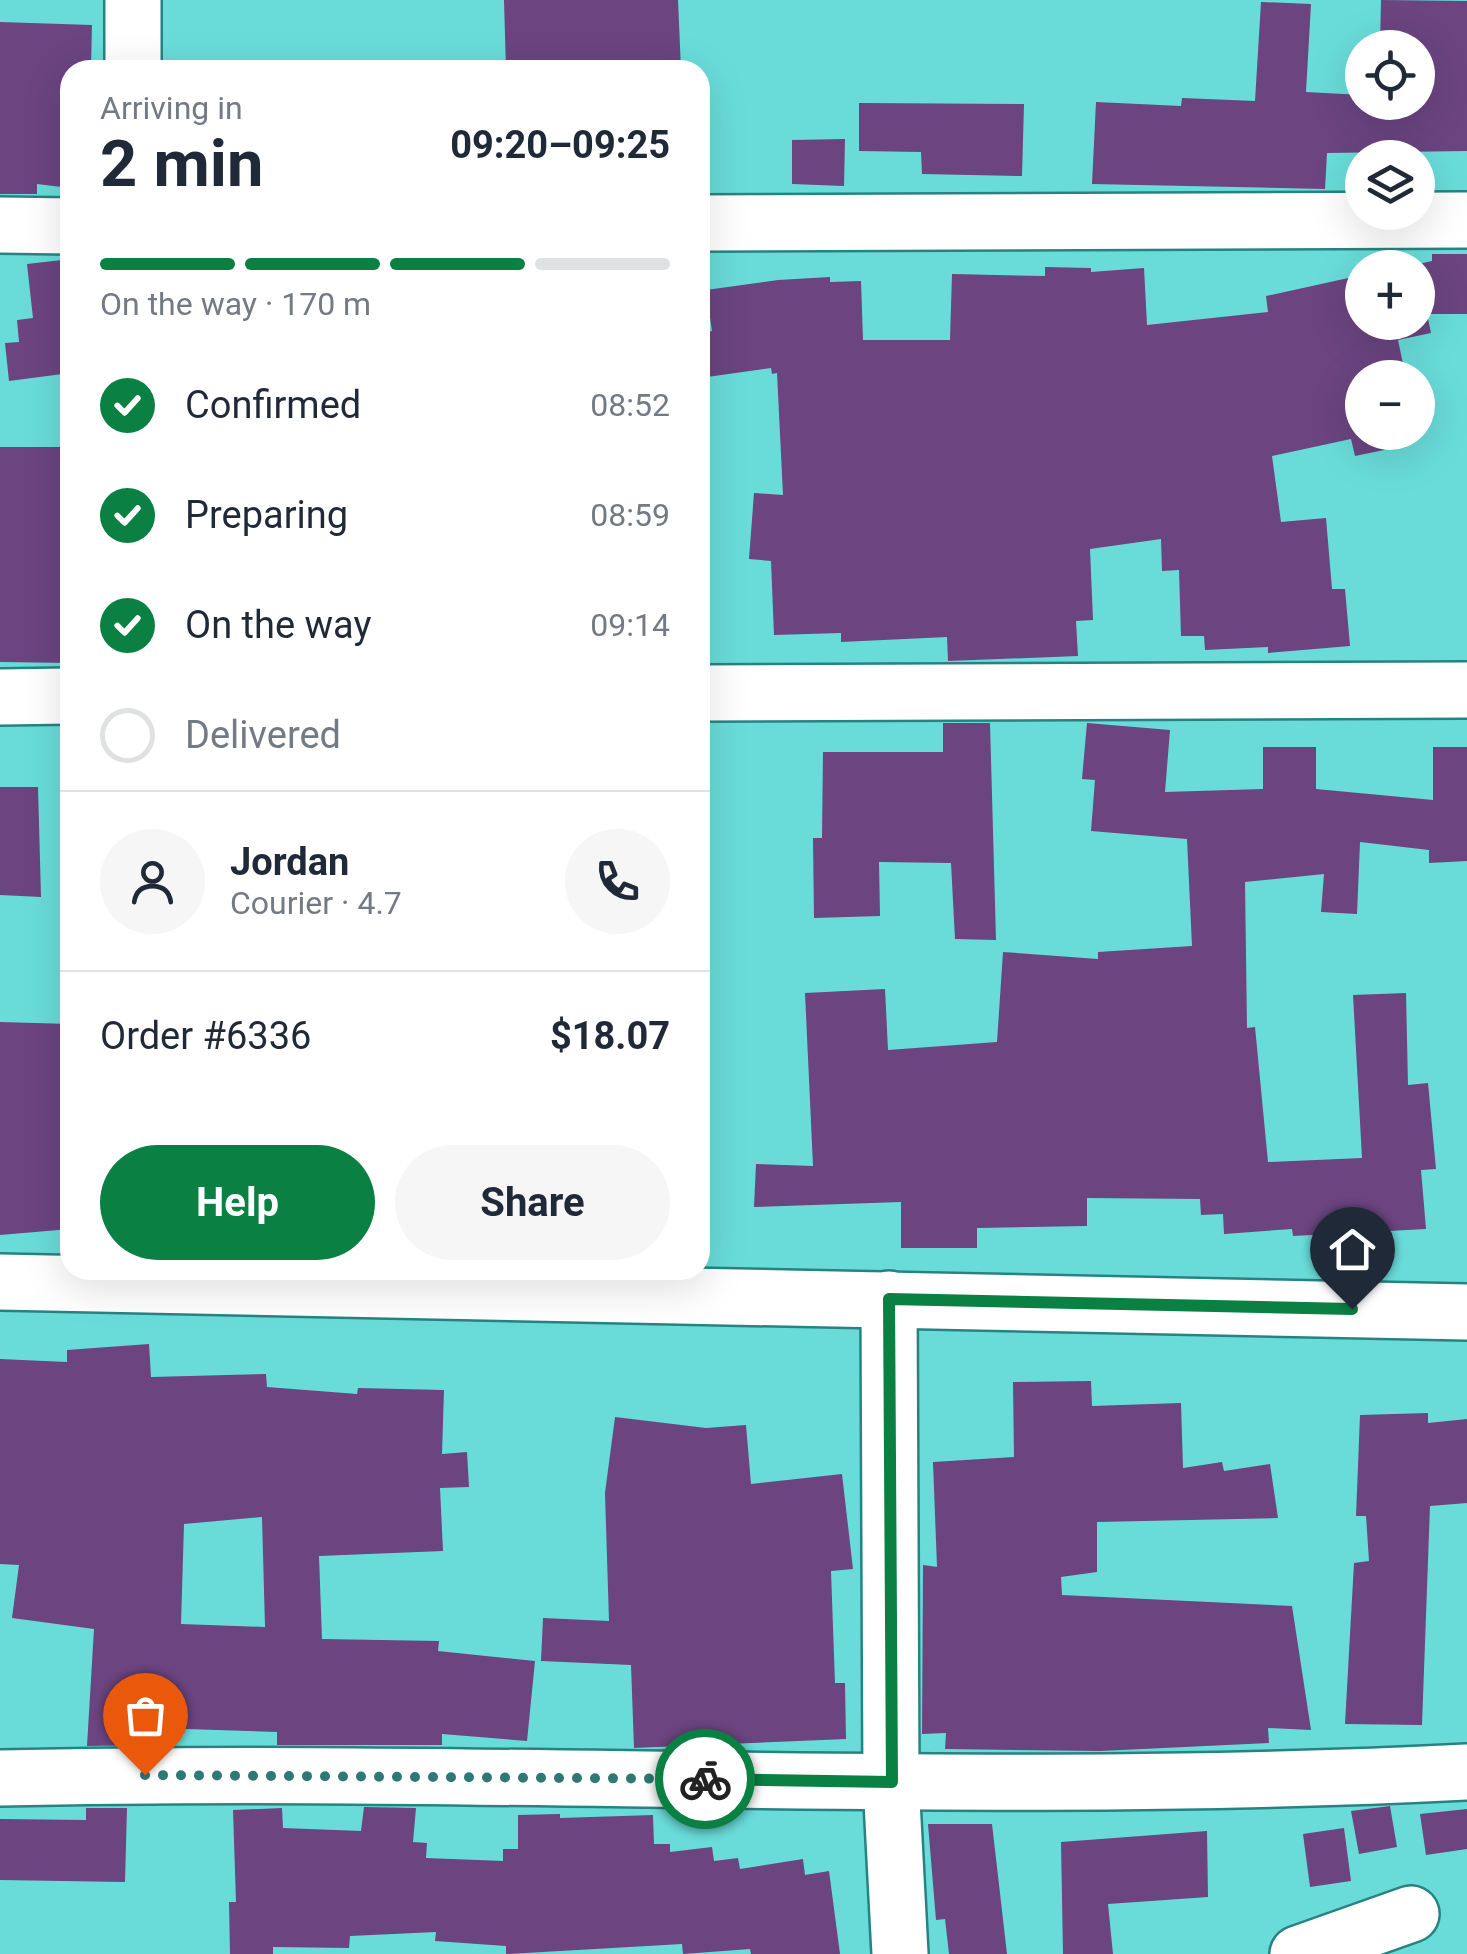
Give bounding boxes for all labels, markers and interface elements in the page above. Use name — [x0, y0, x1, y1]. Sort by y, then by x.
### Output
map controls — [1345, 30, 1435, 450]
button: locate — [1345, 30, 1435, 120]
text: Arriving in — [100, 89, 243, 127]
text: 09:20–09:25 — [450, 123, 670, 167]
text: 2 min — [100, 126, 263, 202]
button: layers — [1345, 140, 1435, 230]
button: + — [1345, 250, 1435, 340]
text: On the way · 170 m — [100, 285, 371, 323]
button: − — [1345, 360, 1435, 450]
icon: check — [100, 378, 155, 433]
text: Confirmed — [185, 383, 361, 427]
text: 08:52 — [590, 386, 670, 424]
icon: check — [100, 488, 155, 543]
text: Preparing — [185, 493, 348, 537]
text: 08:59 — [590, 496, 670, 534]
icon: check — [100, 598, 155, 653]
text: On the way — [185, 603, 371, 647]
text: 09:14 — [590, 606, 670, 644]
text: Delivered — [185, 713, 341, 757]
button: person — [100, 829, 205, 934]
button: phone — [565, 829, 670, 934]
text: Jordan — [230, 840, 349, 884]
text: Courier · 4.7 — [230, 884, 402, 922]
text: Order #6336 — [100, 1014, 311, 1058]
text: $18.07 — [550, 1014, 670, 1058]
button: Help — [100, 1145, 375, 1260]
button: Share — [395, 1145, 670, 1260]
pin — [1310, 1207, 1395, 1310]
icon: home — [1325, 1222, 1380, 1277]
pin — [103, 1673, 188, 1776]
icon: bag — [118, 1688, 173, 1743]
courier — [655, 1729, 755, 1829]
icon: bike — [678, 1752, 733, 1807]

